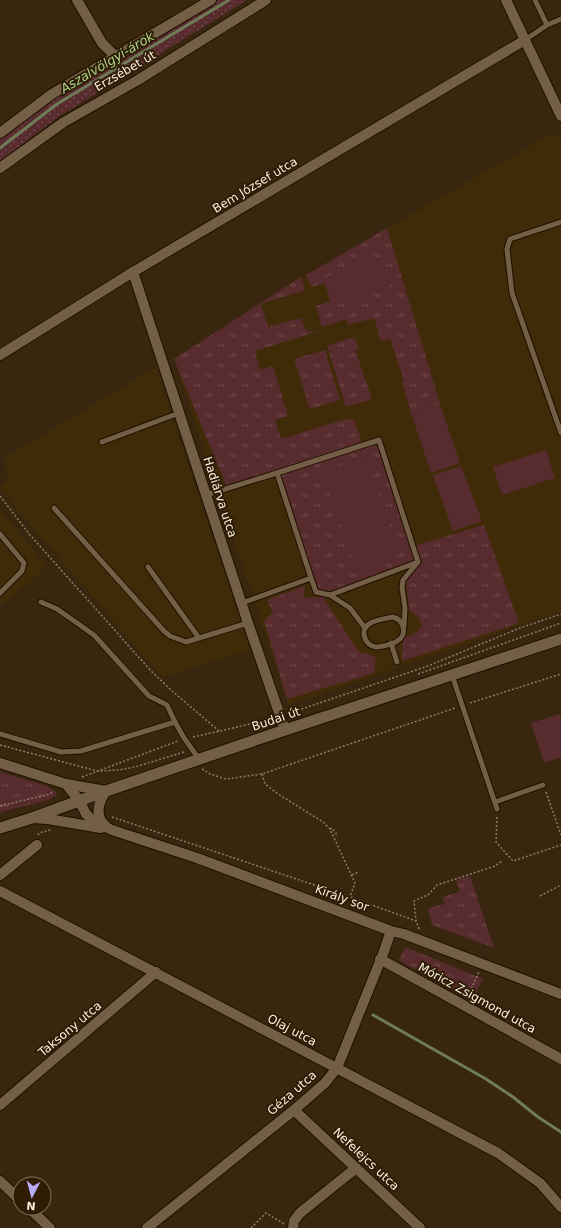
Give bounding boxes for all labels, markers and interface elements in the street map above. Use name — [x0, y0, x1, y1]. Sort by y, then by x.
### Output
water label: Aszalvölgyi-árok — [57, 28, 157, 97]
street label: Erzsébet út — [92, 48, 158, 94]
street label: Bem József utca — [210, 154, 300, 216]
street label: Hadiárva utca — [200, 455, 240, 539]
street label: Budai út — [250, 704, 302, 734]
street label: Király sor — [313, 882, 371, 914]
street label: Móricz Zsigmond utca — [416, 960, 538, 1036]
street label: Taksony utca — [35, 999, 104, 1060]
street label: Olaj utca — [265, 1011, 319, 1049]
street label: Géza utca — [265, 1068, 319, 1118]
street label: Nefelejcs utca — [330, 1125, 402, 1193]
north arrow — [12, 1176, 52, 1216]
text: N — [26, 1199, 36, 1212]

